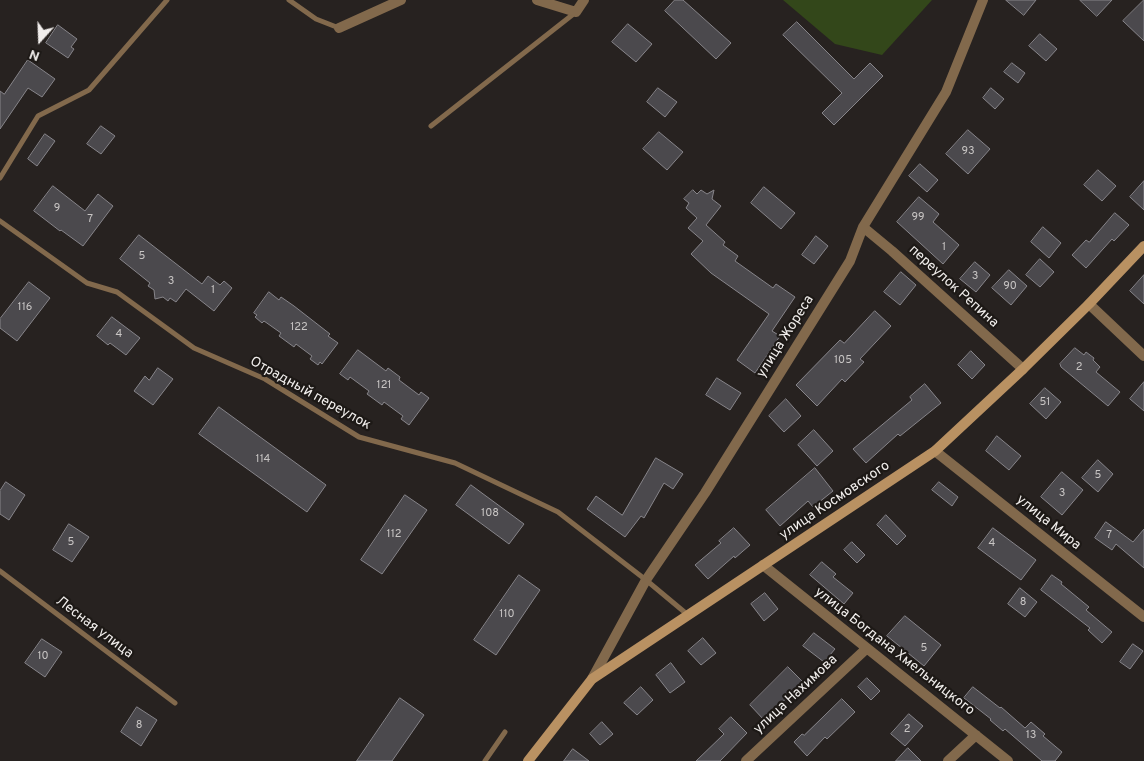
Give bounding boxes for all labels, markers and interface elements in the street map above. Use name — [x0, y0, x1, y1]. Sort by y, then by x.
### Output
north arrow — [15, 15, 65, 65]
text: N — [27, 45, 42, 64]
house number: 93 — [961, 145, 975, 159]
house number: 9 — [54, 202, 60, 216]
house number: 99 — [911, 211, 925, 225]
house number: 7 — [87, 213, 93, 227]
house number: 1 — [942, 241, 946, 255]
street label: переулок Репина — [905, 242, 1001, 332]
house number: 5 — [139, 250, 145, 264]
house number: 3 — [972, 270, 978, 284]
house number: 3 — [168, 275, 174, 289]
house number: 90 — [1003, 280, 1017, 294]
house number: 1 — [211, 284, 215, 298]
street label: улица Жореса — [754, 292, 818, 382]
house number: 116 — [18, 301, 32, 315]
house number: 122 — [290, 321, 308, 335]
house number: 4 — [116, 328, 122, 342]
street label: Отрадный переулок — [247, 354, 373, 434]
house number: 105 — [834, 354, 852, 368]
house number: 2 — [1076, 361, 1082, 375]
house number: 121 — [377, 379, 391, 393]
house number: 51 — [1040, 396, 1050, 410]
house number: 114 — [256, 453, 270, 467]
street label: улица Космовского — [777, 458, 893, 544]
house number: 5 — [1095, 469, 1101, 483]
house number: 3 — [1059, 487, 1065, 501]
street label: улица Мира — [1012, 492, 1084, 554]
house number: 108 — [481, 507, 499, 521]
house number: 112 — [387, 528, 401, 542]
house number: 7 — [1106, 529, 1112, 543]
house number: 5 — [68, 536, 74, 550]
house number: 4 — [989, 537, 995, 551]
street label: улица Богдана Хмельницкого — [810, 584, 978, 720]
street label: Лесная улица — [52, 593, 136, 663]
house number: 8 — [1020, 596, 1026, 610]
house number: 110 — [499, 608, 515, 622]
house number: 5 — [921, 642, 927, 656]
house number: 10 — [37, 650, 49, 664]
street label: улица Нахимова — [751, 652, 841, 738]
house number: 8 — [136, 719, 142, 733]
house number: 2 — [904, 723, 910, 737]
house number: 13 — [1026, 729, 1036, 743]

